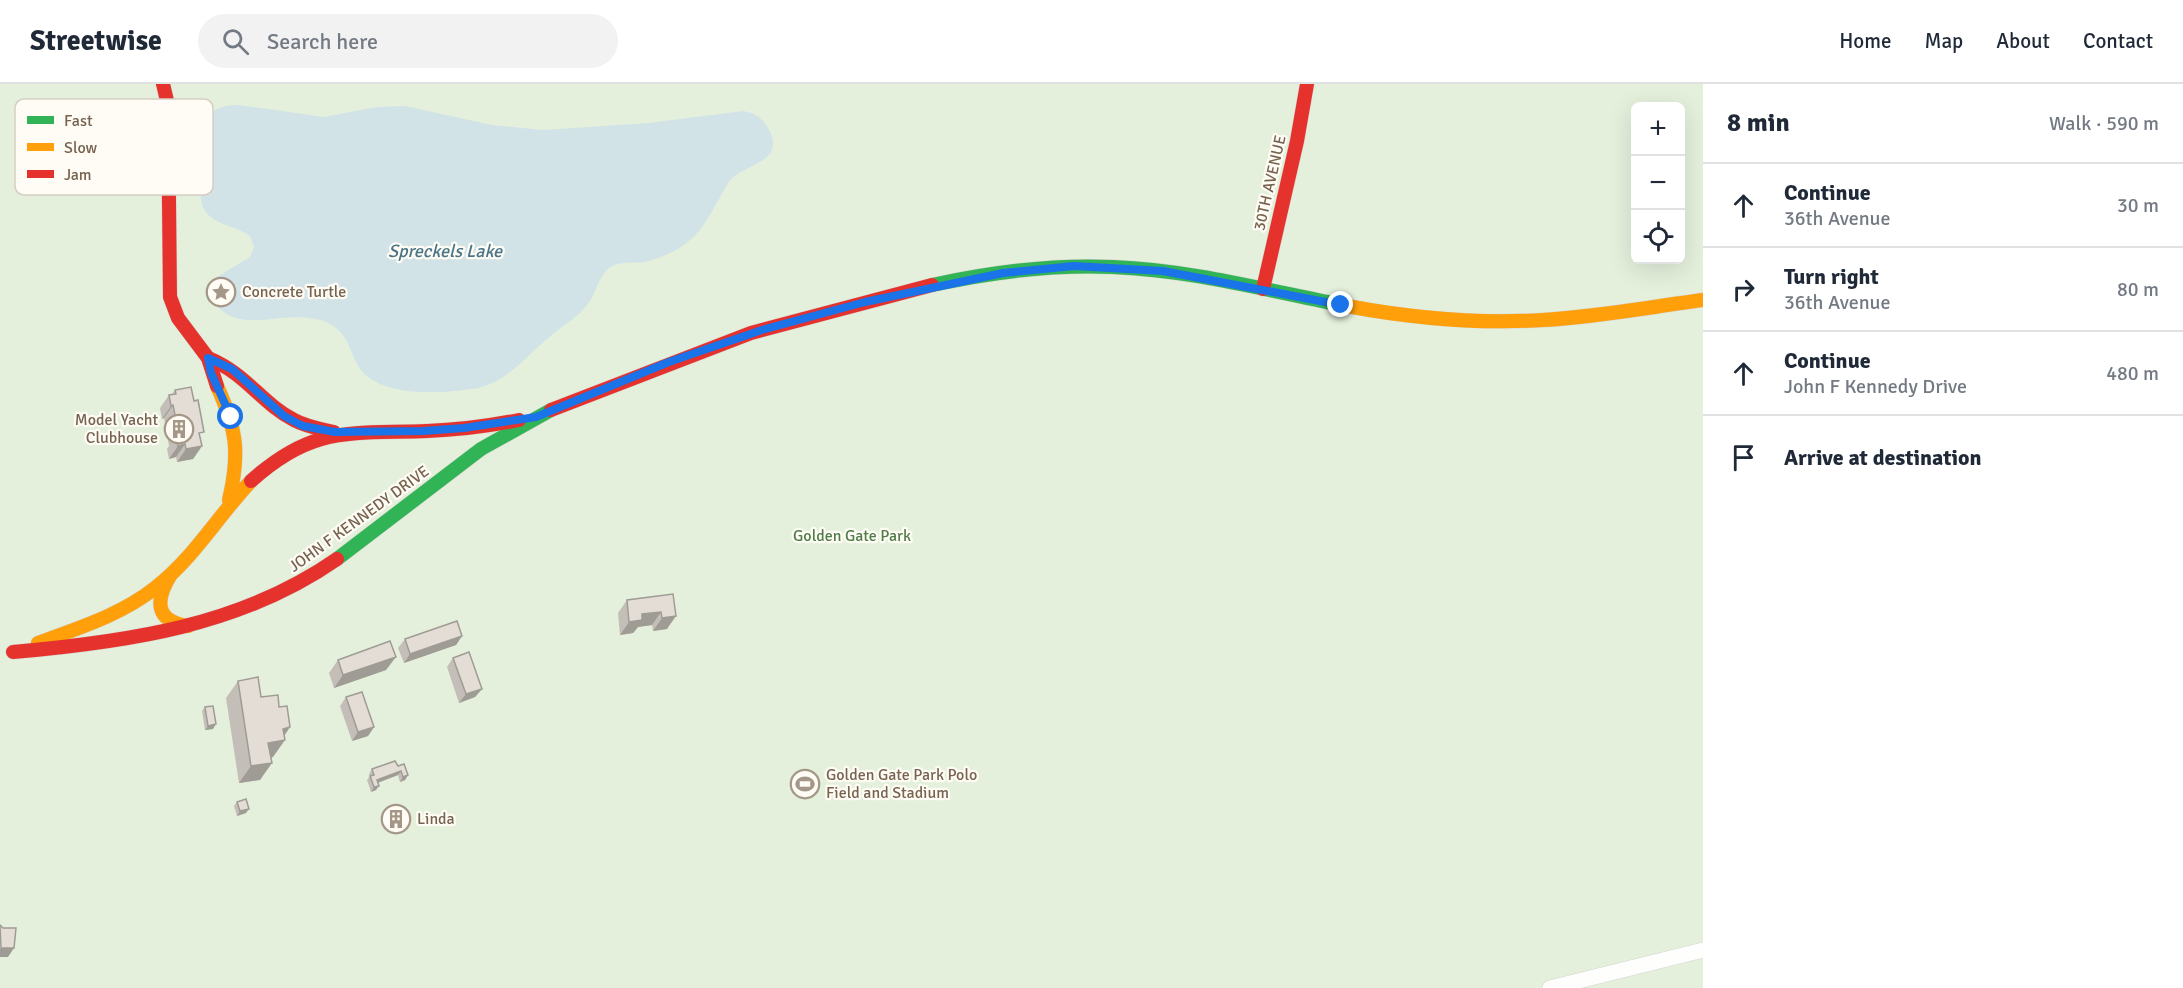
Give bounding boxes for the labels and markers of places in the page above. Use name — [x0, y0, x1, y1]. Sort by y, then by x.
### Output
place icon: Concrete Turtle — [205, 276, 237, 308]
place label: Concrete Turtle — [242, 282, 346, 302]
place label: Model Yacht Clubhouse — [75, 410, 158, 448]
building icon: Model Yacht Clubhouse — [163, 413, 195, 445]
place label: Golden Gate Park Polo Field and Stadium — [826, 765, 977, 803]
sports icon: Golden Gate Park Polo Field and Stadium — [789, 768, 821, 800]
building icon: Linda — [380, 803, 412, 835]
place label: Linda — [417, 809, 455, 829]

